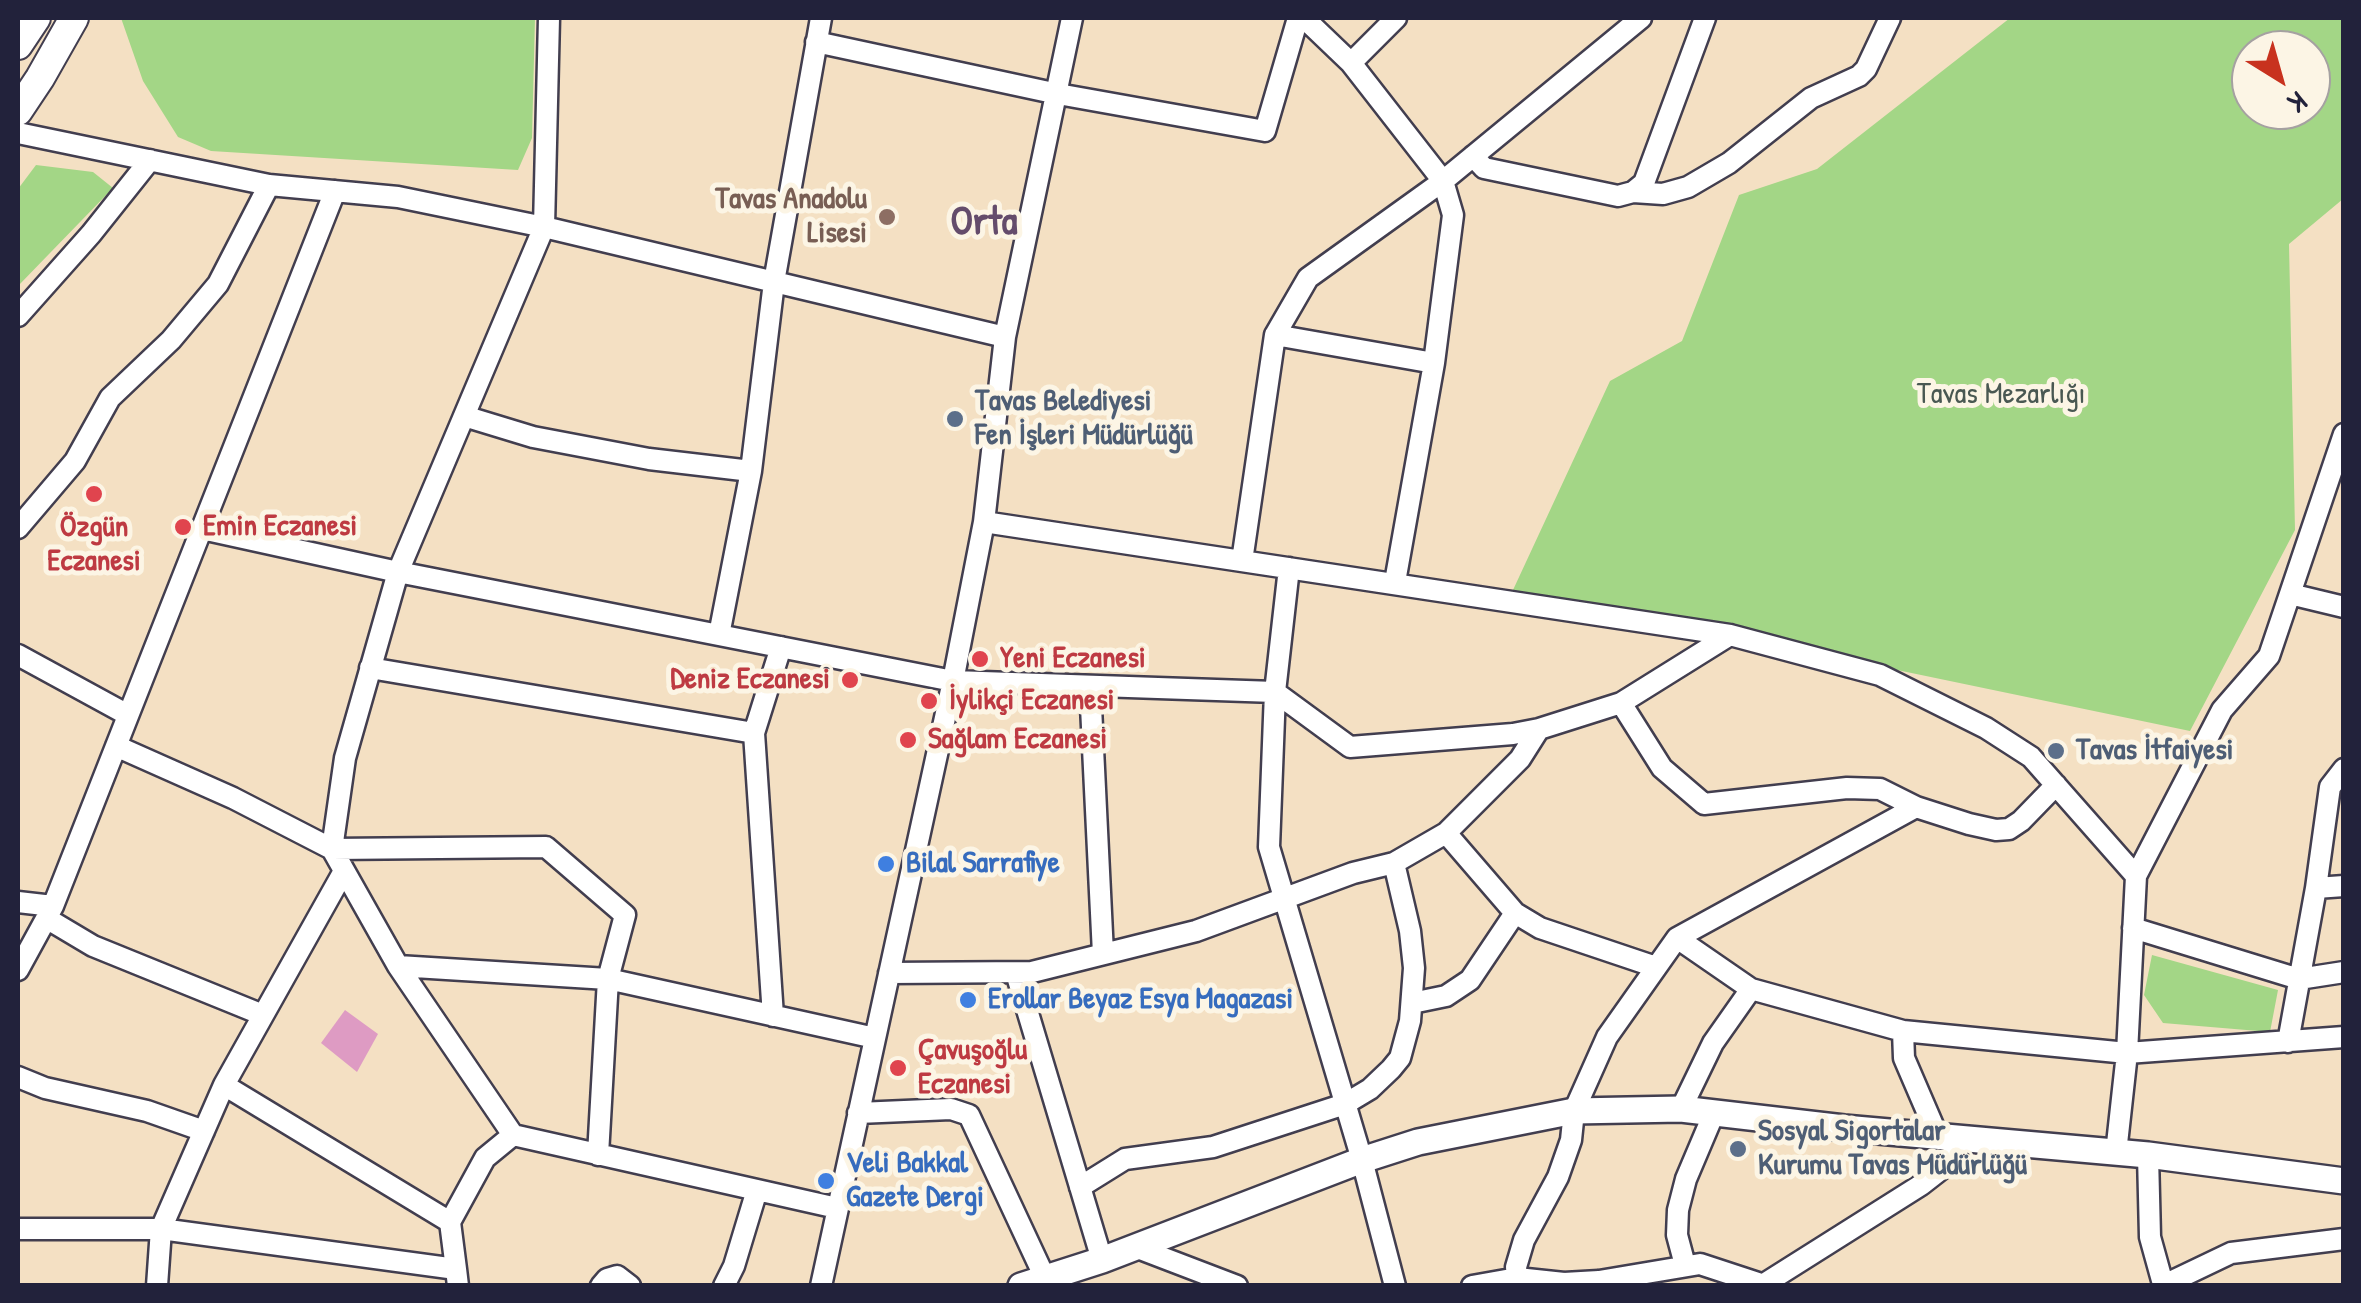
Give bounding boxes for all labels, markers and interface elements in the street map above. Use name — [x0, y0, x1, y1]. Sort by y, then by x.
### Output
north arrow — [2231, 30, 2331, 130]
text: K — [2281, 83, 2315, 122]
place label: Tavas Anadolu Lisesi — [715, 182, 867, 252]
district label: Orta — [950, 199, 1018, 247]
marker: Tavas Anadolu Lisesi — [876, 206, 898, 228]
park label: Tavas Mezarlığı — [1917, 377, 2085, 413]
place label: Tavas Belediyesi Fen İşleri Müdürlüğü — [975, 384, 1193, 454]
marker: Tavas Belediyesi Fen İşleri Müdürlüğü — [944, 408, 966, 430]
marker: Özgün Eczanesi — [83, 483, 105, 505]
place label: Emin Eczanesi — [203, 509, 357, 545]
place label: Özgün Eczanesi — [47, 510, 141, 580]
marker: Emin Eczanesi — [172, 516, 194, 538]
place label: Yeni Eczanesi — [1000, 641, 1146, 677]
marker: Yeni Eczanesi — [969, 648, 991, 670]
place label: Deniz Eczanesi — [671, 662, 830, 698]
marker: Deniz Eczanesi — [839, 669, 861, 691]
place label: İylikçi Eczanesi — [949, 683, 1114, 719]
marker: İylikçi Eczanesi — [918, 690, 940, 712]
place label: Sağlam Eczanesi — [928, 722, 1107, 758]
marker: Sağlam Eczanesi — [897, 729, 919, 751]
place label: Tavas İtfaiyesi — [2076, 733, 2234, 769]
marker: Tavas İtfaiyesi — [2045, 740, 2067, 762]
place label: Bilal Sarrafiye — [906, 846, 1060, 882]
marker: Bilal Sarrafiye — [875, 853, 897, 875]
place label: Erollar Beyaz Esya Magazasi — [988, 982, 1293, 1018]
marker: Erollar Beyaz Esya Magazasi — [957, 989, 979, 1011]
place label: Çavuşoğlu Eczanesi — [918, 1033, 1027, 1104]
marker: Çavuşoğlu Eczanesi — [887, 1057, 909, 1079]
place label: Sosyal Sigortalar Kurumu Tavas Müdürlüğü — [1758, 1114, 2027, 1184]
marker: Sosyal Sigortalar Kurumu Tavas Müdürlüğü — [1727, 1138, 1749, 1160]
place label: Veli Bakkal Gazete Dergi — [846, 1146, 984, 1216]
marker: Veli Bakkal Gazete Dergi — [815, 1170, 837, 1192]

